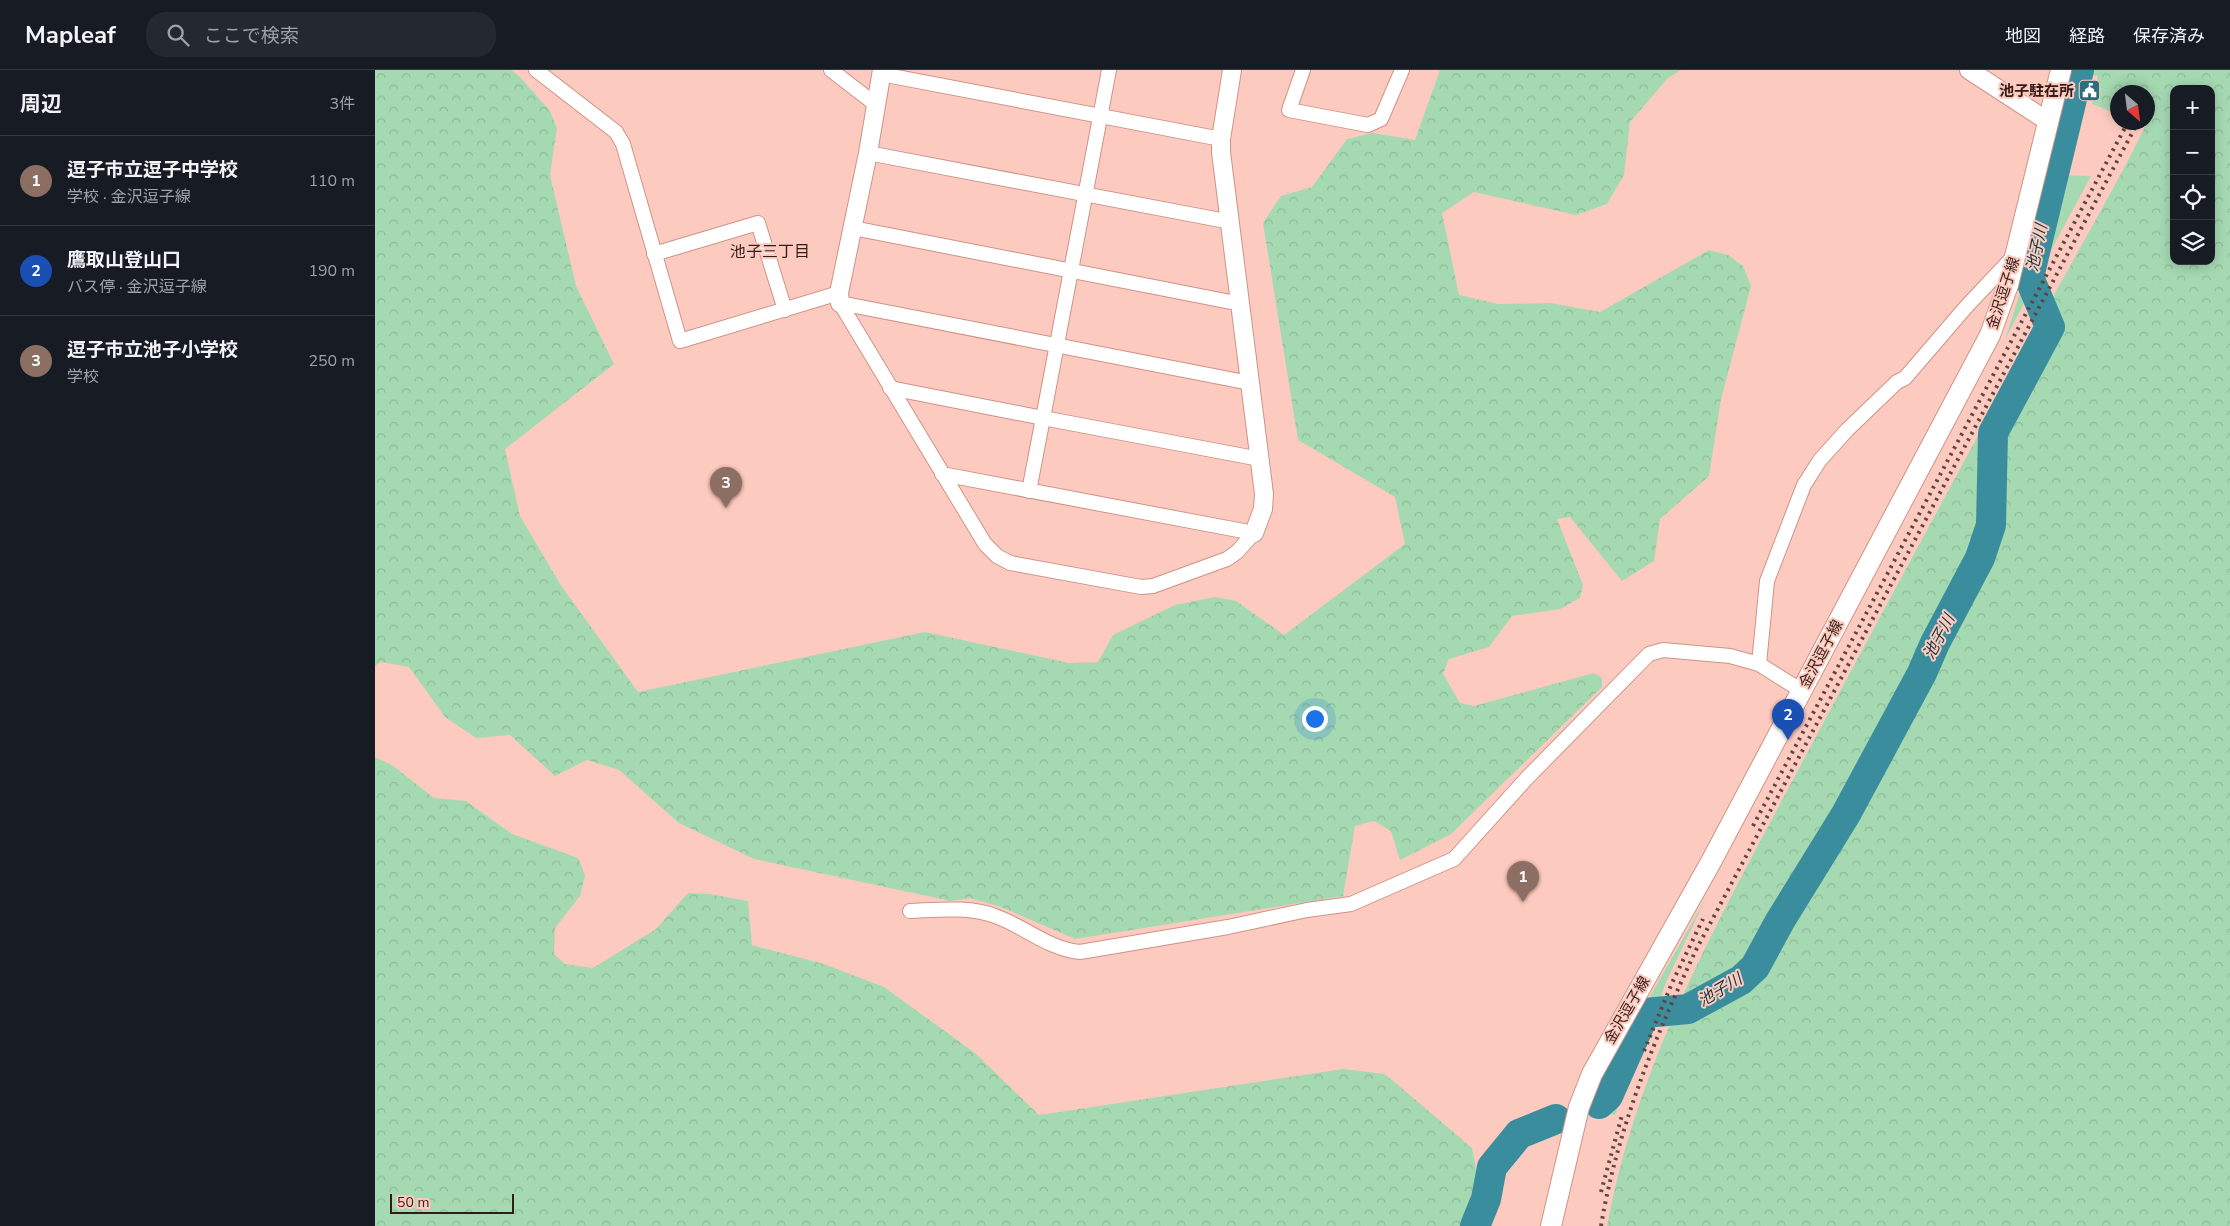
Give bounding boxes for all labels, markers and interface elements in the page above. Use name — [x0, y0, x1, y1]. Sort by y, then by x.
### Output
search box — [146, 12, 496, 57]
text: Mapleaf — [25, 19, 116, 51]
icon: search — [164, 21, 192, 49]
text: ここで検索 — [204, 23, 299, 49]
text: 地図 — [2005, 24, 2041, 48]
text: 経路 — [2069, 24, 2105, 48]
text: 保存済み — [2133, 24, 2205, 48]
public building icon: 池子駐在所 — [2078, 79, 2102, 103]
place label: 池子駐在所 — [1999, 81, 2074, 101]
north arrow — [2110, 85, 2155, 130]
map controls — [2170, 85, 2215, 265]
button: + — [2170, 85, 2215, 130]
text: 周辺 — [20, 90, 62, 118]
text: 3件 — [329, 93, 355, 115]
button: − — [2170, 130, 2215, 175]
text: 逗子市立逗子中学校 — [67, 157, 238, 183]
text: 1 — [31, 170, 41, 192]
text: 110 m — [308, 170, 355, 192]
button: locate — [2170, 175, 2215, 220]
text: 学校 · 金沢逗子線 — [67, 186, 191, 208]
water label: 池子川 — [2021, 220, 2053, 274]
button: layers — [2170, 220, 2215, 265]
district label: 池子三丁目 — [730, 241, 810, 263]
text: 鷹取山登山口 — [67, 247, 181, 273]
street label: 金沢逗子線 — [1982, 254, 2024, 332]
text: 2 — [31, 260, 41, 282]
text: 190 m — [308, 260, 355, 282]
text: バス停 · 金沢逗子線 — [67, 276, 207, 298]
text: 逗子市立池子小学校 — [67, 337, 238, 363]
text: 3 — [31, 350, 41, 372]
text: 250 m — [308, 350, 355, 372]
text: 学校 — [67, 366, 99, 388]
pin: 3 — [710, 467, 742, 508]
water label: 池子川 — [1918, 609, 1961, 663]
street label: 金沢逗子線 — [1795, 616, 1847, 692]
pin: 2 — [1772, 699, 1804, 740]
your location — [1302, 706, 1328, 732]
pin: 1 — [1507, 861, 1539, 902]
water label: 池子川 — [1694, 967, 1748, 1012]
street label: 金沢逗子線 — [1600, 973, 1654, 1047]
scale bar — [390, 1191, 514, 1214]
text: 50 m — [397, 1193, 429, 1212]

